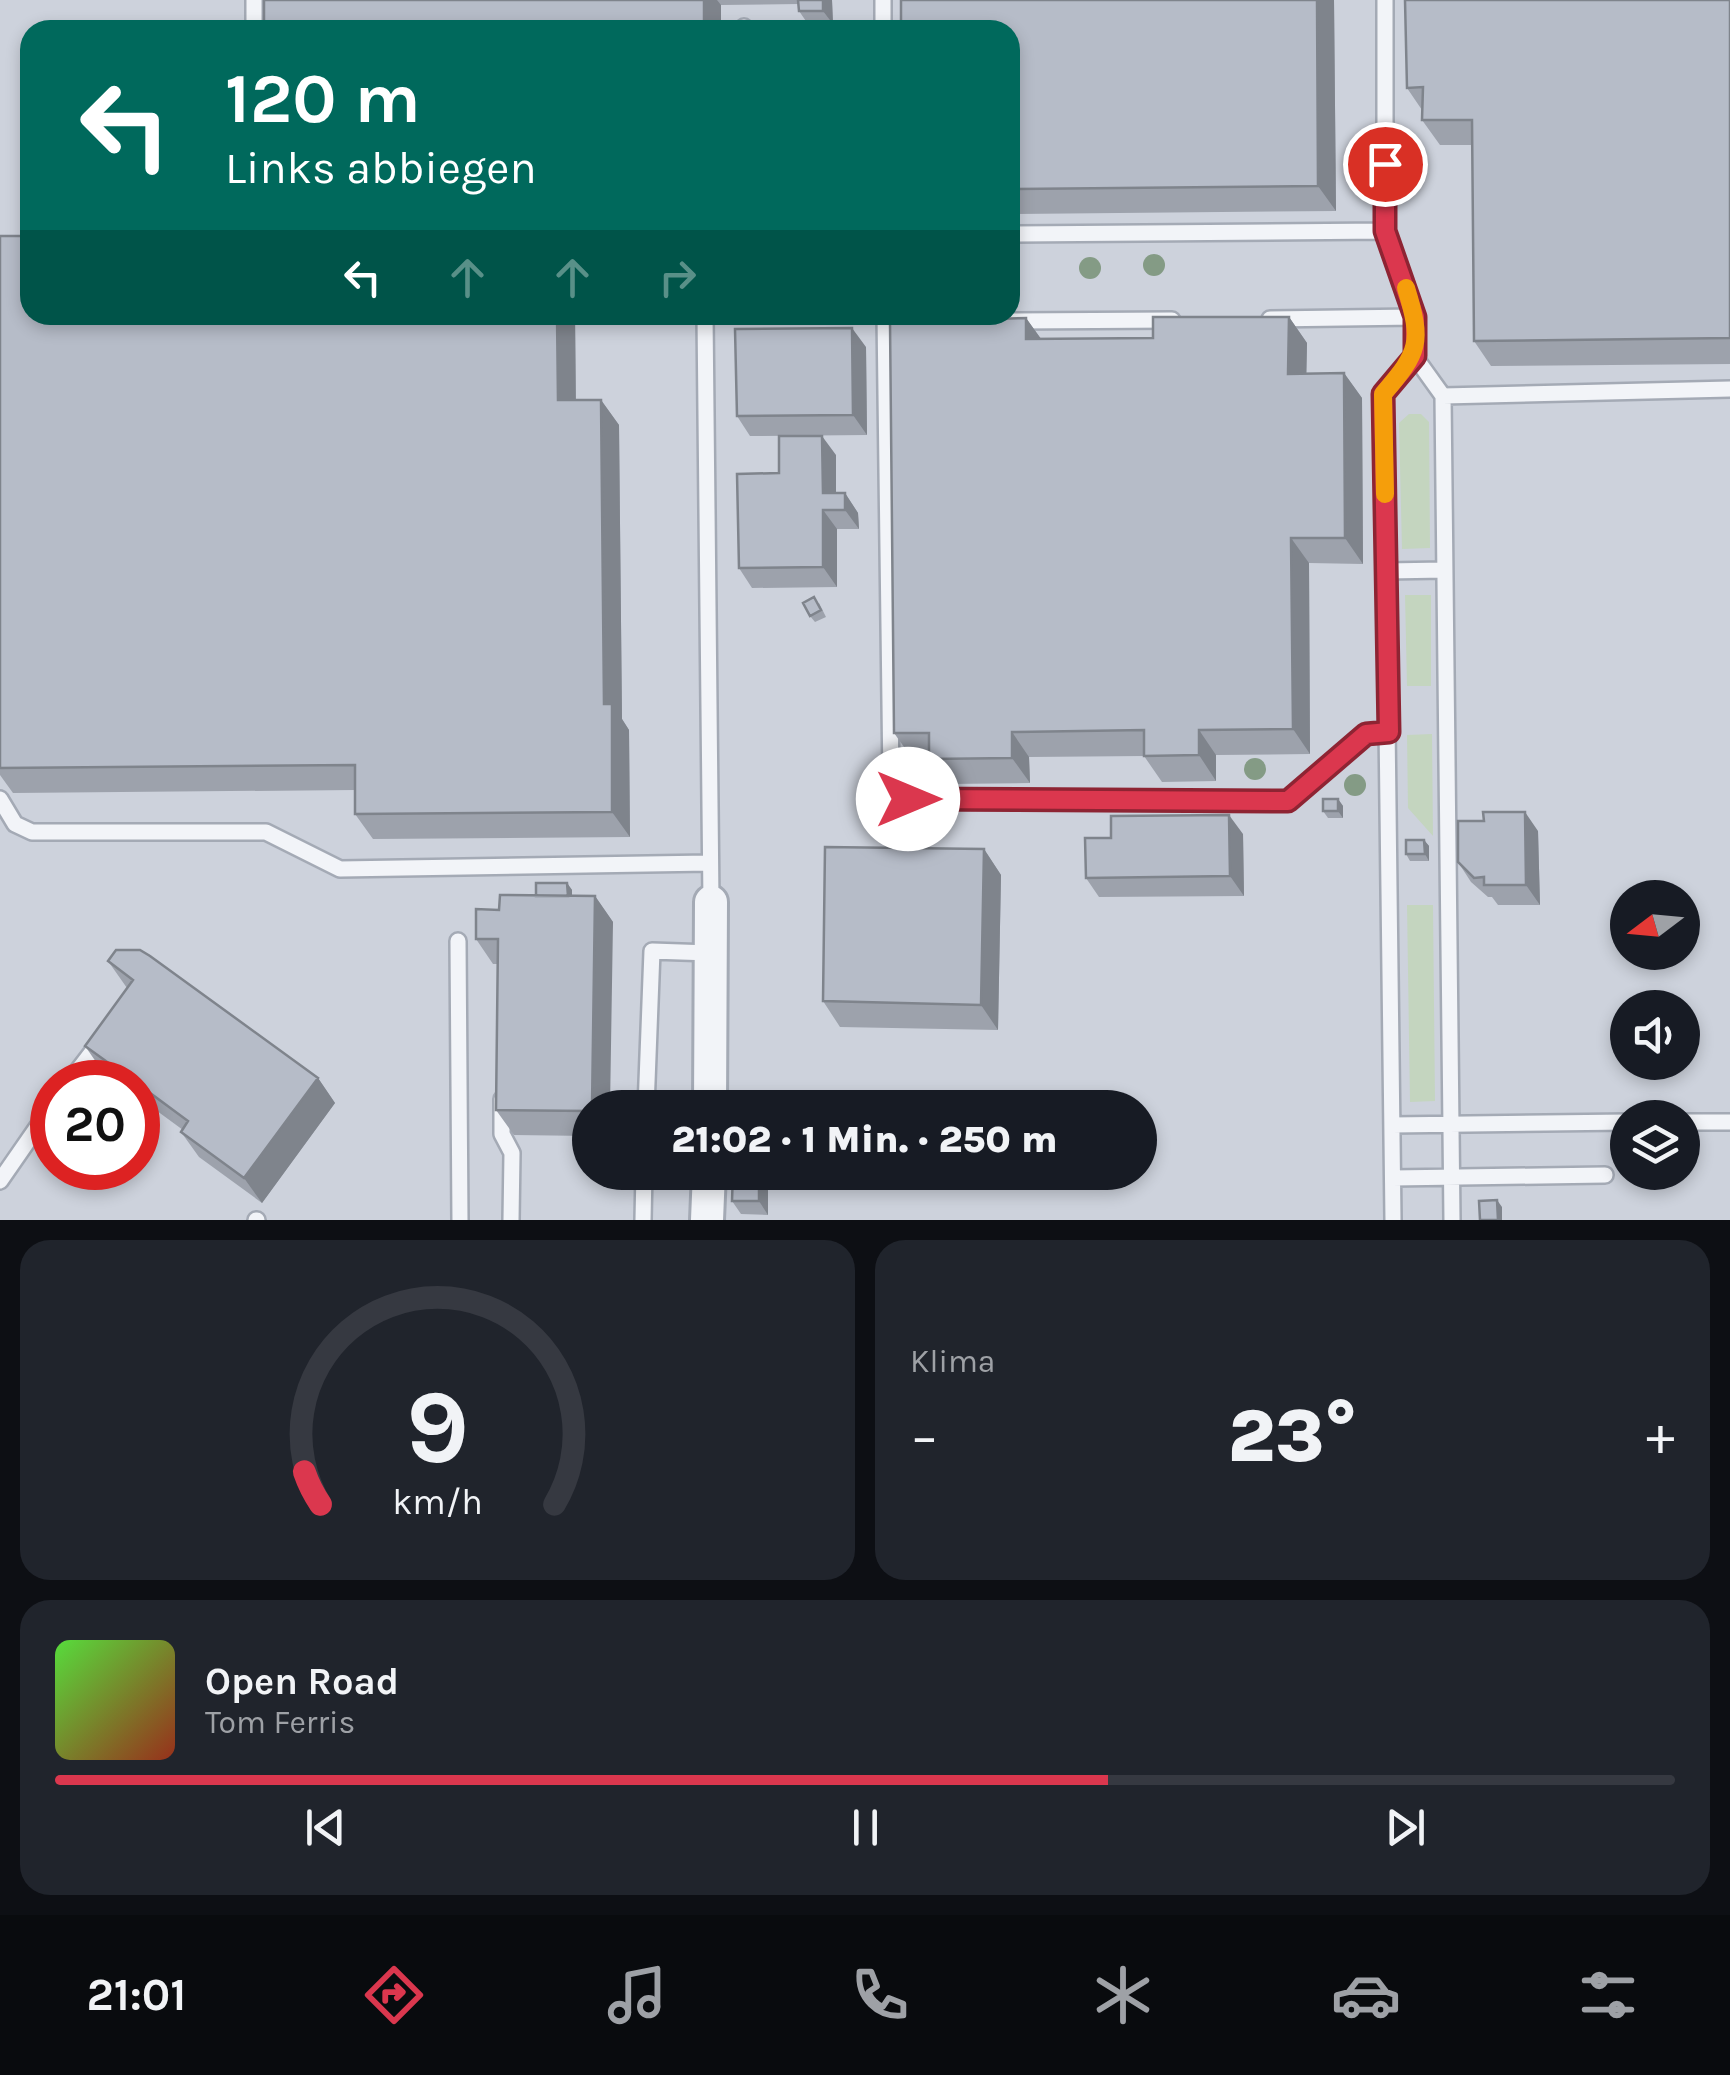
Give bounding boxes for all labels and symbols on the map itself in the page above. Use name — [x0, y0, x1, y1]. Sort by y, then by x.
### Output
pin — [1343, 122, 1428, 207]
position arrow — [856, 747, 960, 851]
north arrow — [1610, 880, 1700, 970]
speed limit sign: 20 — [30, 1060, 160, 1190]

